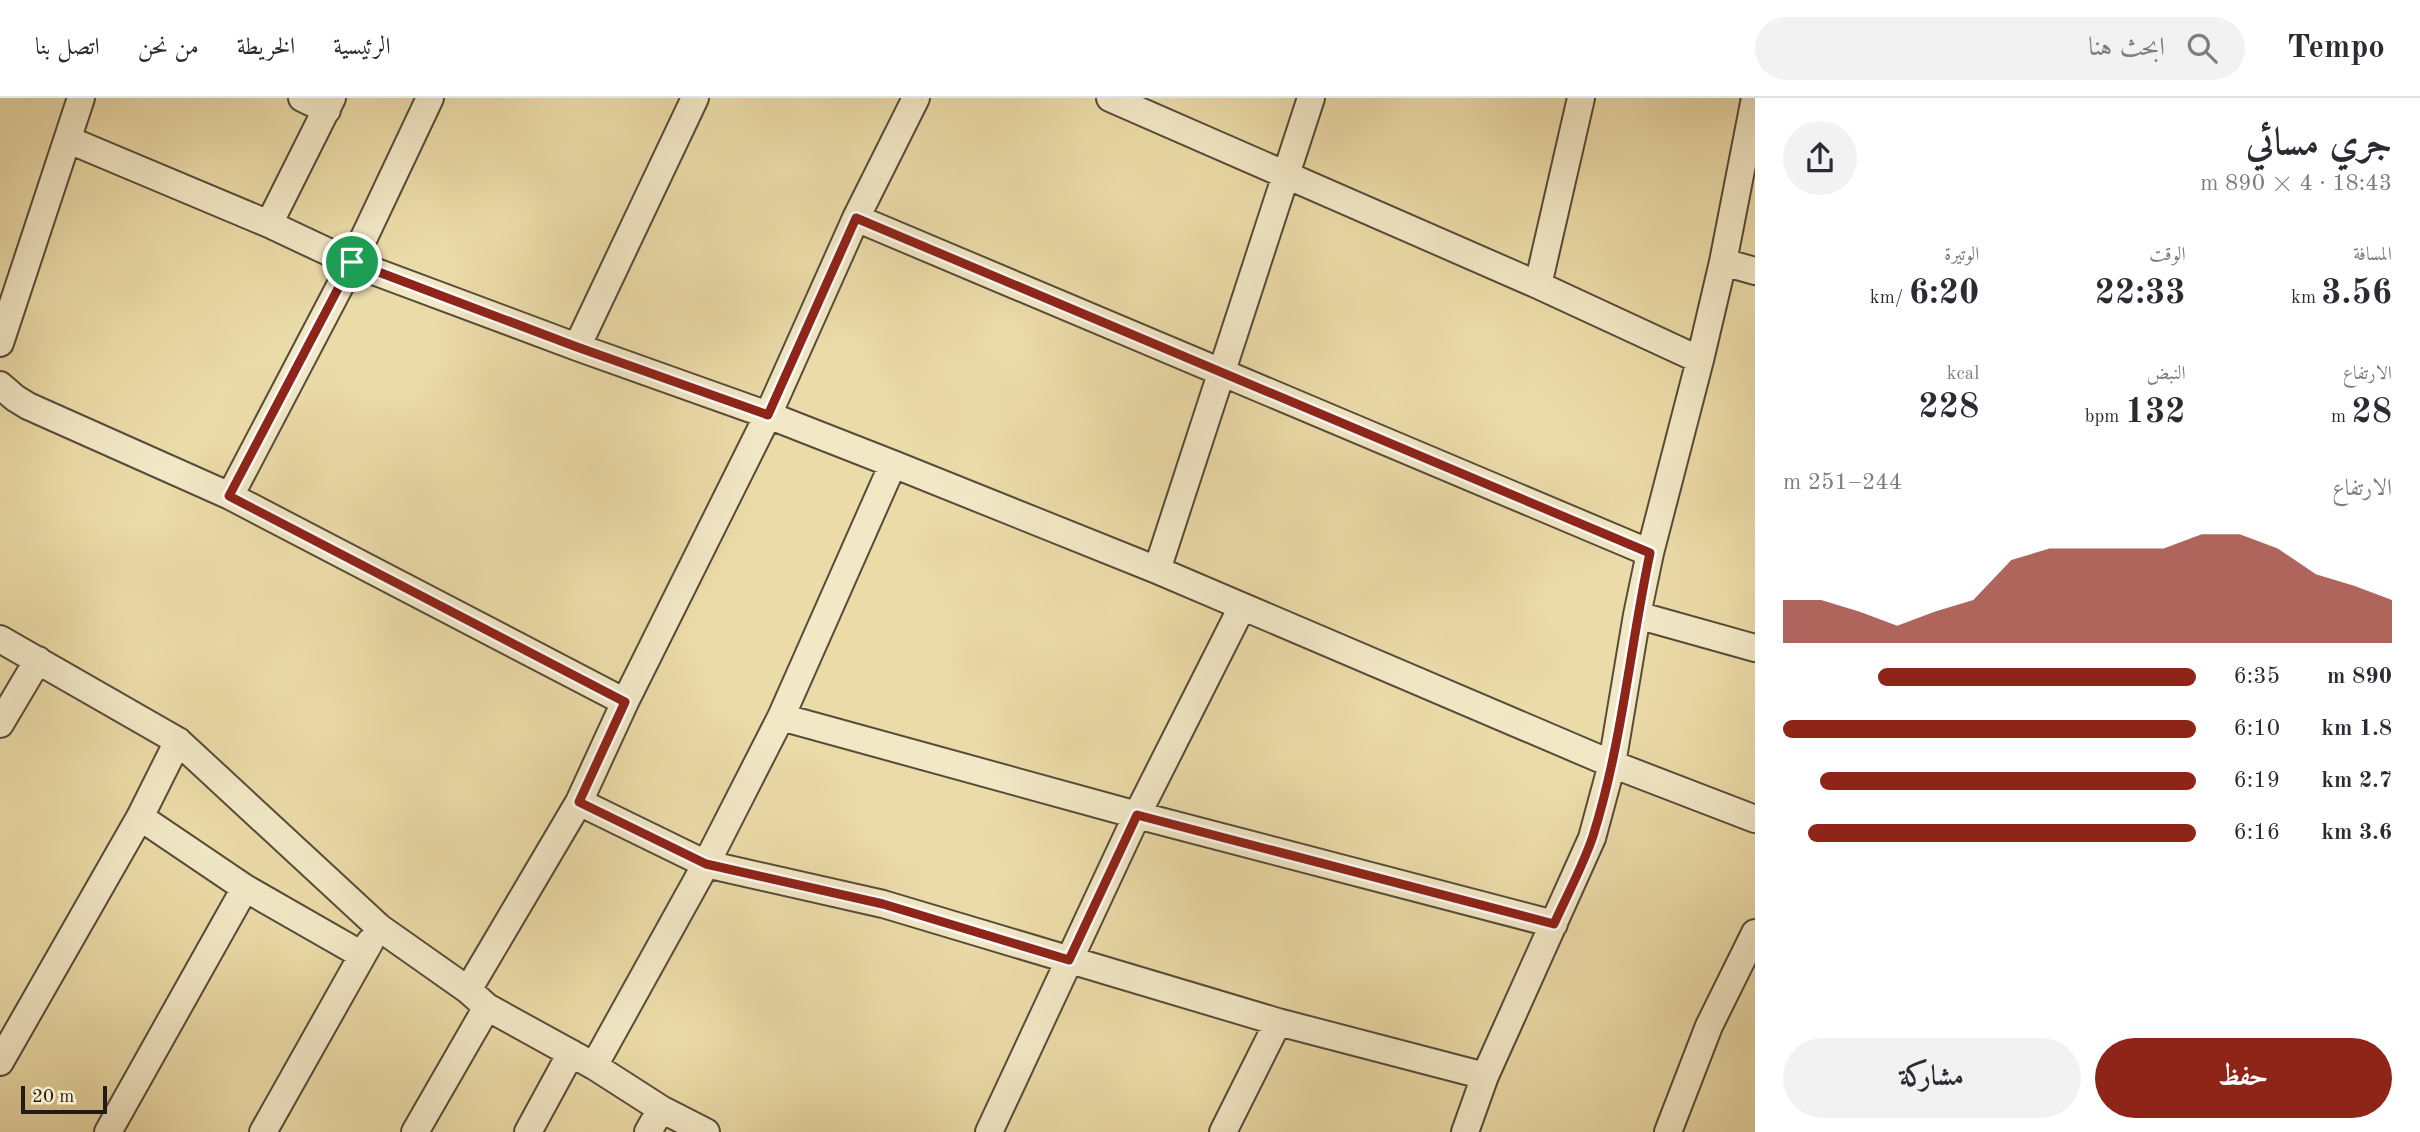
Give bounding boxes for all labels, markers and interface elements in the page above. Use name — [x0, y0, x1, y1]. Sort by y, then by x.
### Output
search box — [1755, 17, 2245, 80]
icon: search — [2183, 29, 2221, 67]
text: Tempo — [2287, 32, 2385, 65]
text: ابحث هنا — [2088, 35, 2165, 61]
text: اتصل بنا — [35, 36, 100, 60]
text: من نحن — [138, 36, 199, 60]
text: الخريطة — [237, 36, 295, 60]
text: الرئيسية — [333, 36, 391, 60]
button: share — [1783, 121, 1857, 195]
text: جري مسائي — [2246, 125, 2392, 163]
text: 18:43 · 4 × 890 m — [2200, 172, 2392, 195]
pin — [322, 232, 382, 292]
icon: arrive — [333, 243, 371, 281]
text: الوتيرة — [1944, 246, 1979, 265]
text: الوقت — [2149, 246, 2186, 265]
text: المسافة — [2353, 246, 2392, 265]
text: 6:20 — [1909, 276, 1979, 311]
text: 22:33 — [2095, 276, 2186, 311]
text: 3.56 — [2321, 276, 2392, 311]
text: /km — [1870, 289, 1909, 308]
text: km — [2291, 289, 2321, 308]
text: kcal — [1947, 365, 1979, 384]
text: النبض — [2147, 365, 2186, 384]
text: الارتفاع — [2343, 365, 2392, 384]
text: 228 — [1918, 390, 1979, 425]
text: 132 — [2125, 395, 2186, 430]
text: 28 — [2351, 395, 2392, 430]
text: bpm — [2085, 408, 2125, 427]
text: m — [2331, 408, 2351, 427]
text: 244–251 m — [1783, 471, 1902, 494]
text: الارتفاع — [2332, 477, 2392, 500]
text: 6:35 — [2234, 665, 2280, 688]
text: 890 m — [2327, 665, 2392, 688]
text: 6:10 — [2234, 717, 2280, 740]
text: 1.8 km — [2321, 717, 2392, 740]
text: 6:19 — [2234, 769, 2280, 792]
text: 2.7 km — [2321, 769, 2392, 792]
text: 6:16 — [2234, 821, 2280, 844]
text: 3.6 km — [2321, 821, 2392, 844]
button: مشاركة — [1783, 1038, 2081, 1118]
button: حفظ — [2095, 1038, 2392, 1118]
scale bar — [21, 1083, 107, 1115]
text: 20 m — [32, 1088, 74, 1107]

